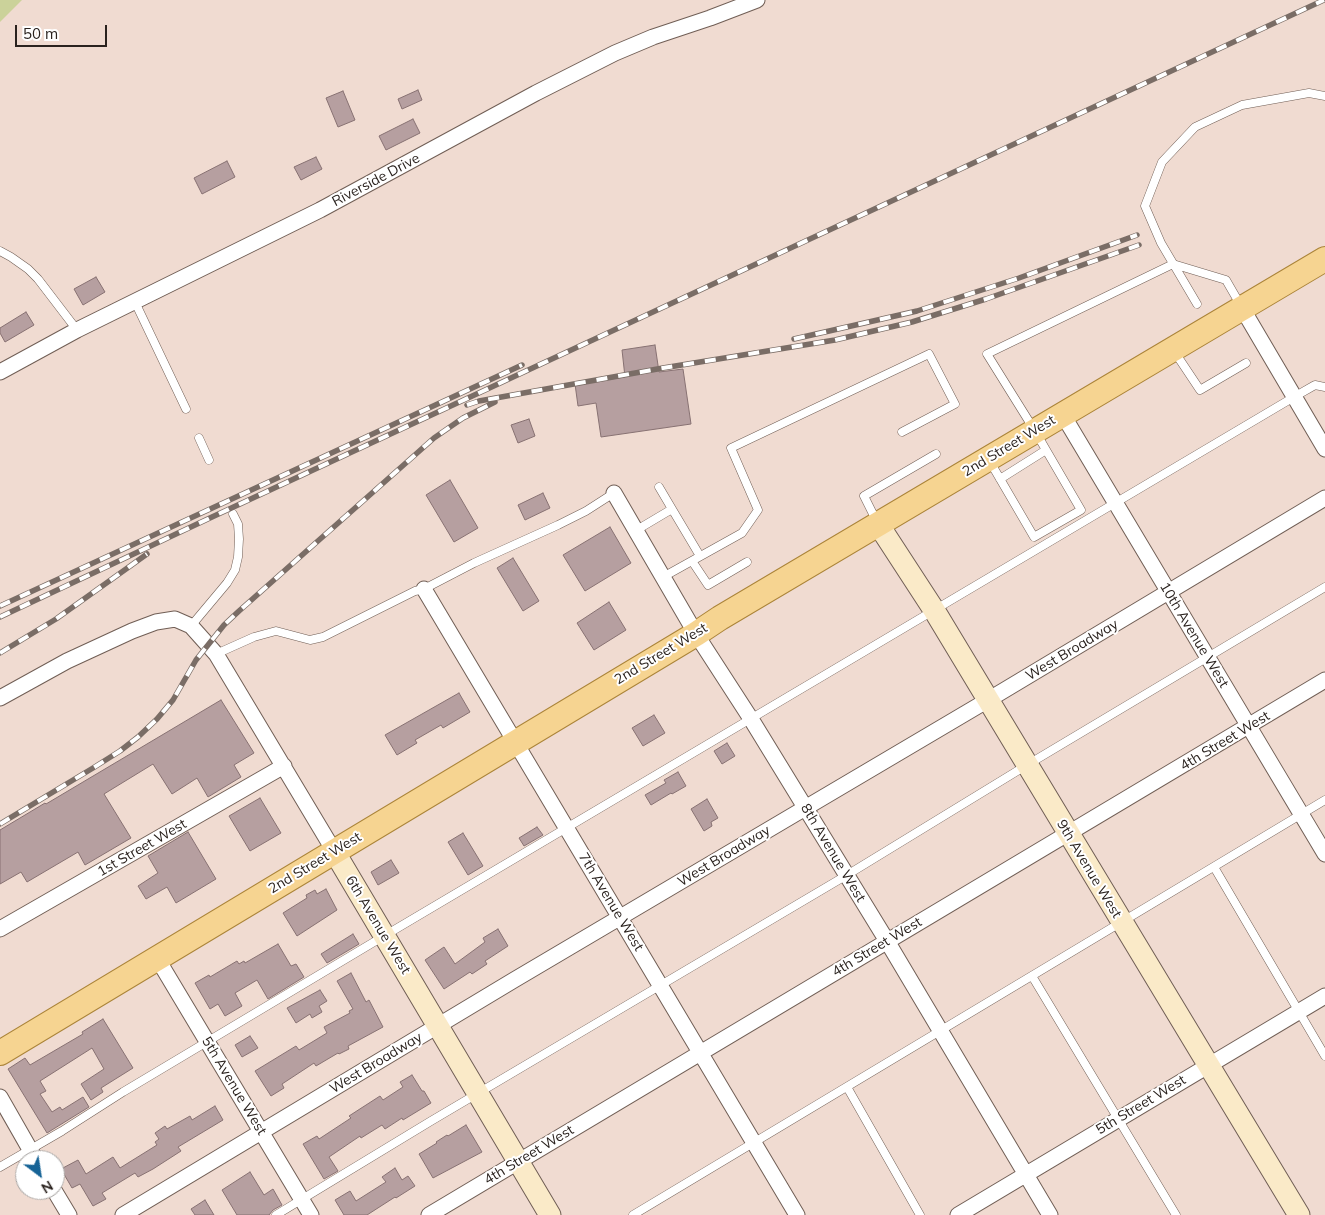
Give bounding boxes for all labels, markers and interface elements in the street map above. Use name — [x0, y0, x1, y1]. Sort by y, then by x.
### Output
scale bar — [18, 15, 110, 47]
text: 50 m — [23, 24, 58, 43]
street label: Riverside Drive — [329, 150, 423, 210]
street label: 2nd Street West — [960, 412, 1058, 480]
street label: 10th Avenue West — [1156, 579, 1232, 691]
street label: West Broadway — [1023, 616, 1121, 684]
street label: 2nd Street West — [612, 620, 710, 688]
street label: 4th Street West — [1177, 708, 1273, 774]
street label: 8th Avenue West — [797, 801, 869, 905]
street label: 1st Street West — [94, 816, 190, 880]
street label: 9th Avenue West — [1053, 817, 1125, 921]
street label: West Broadway — [675, 822, 773, 890]
street label: 2nd Street West — [266, 829, 364, 897]
street label: 7th Avenue West — [575, 850, 647, 954]
street label: 6th Avenue West — [342, 873, 414, 977]
street label: 4th Street West — [829, 914, 925, 980]
street label: West Broadway — [327, 1029, 425, 1097]
street label: 5th Avenue West — [198, 1034, 270, 1138]
street label: 5th Street West — [1093, 1072, 1189, 1138]
street label: 4th Street West — [481, 1122, 577, 1188]
north arrow — [15, 1150, 65, 1200]
text: N — [38, 1177, 56, 1197]

